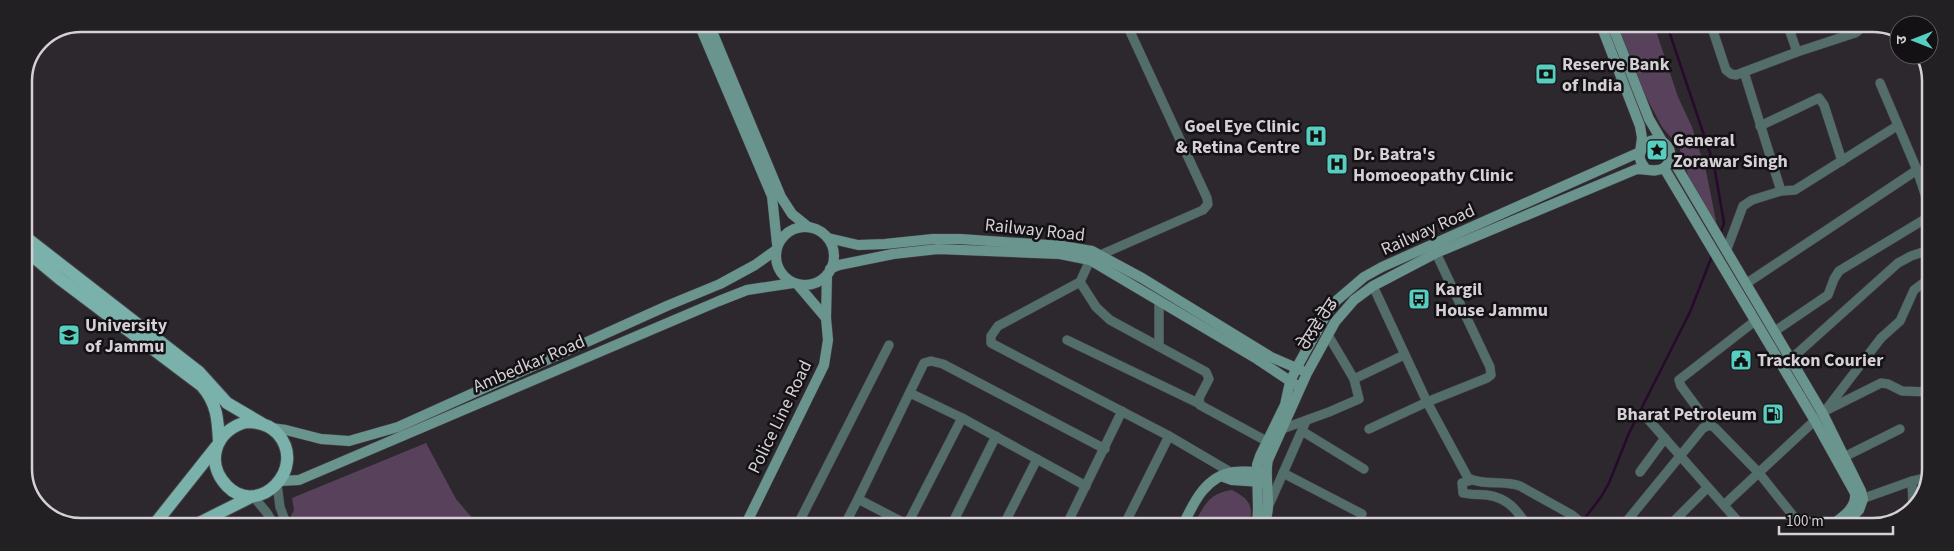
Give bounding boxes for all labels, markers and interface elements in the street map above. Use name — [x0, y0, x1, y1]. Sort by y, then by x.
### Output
north arrow — [1889, 15, 1939, 65]
text: उ — [1892, 35, 1912, 44]
place label: Reserve Bank of India — [1562, 52, 1670, 98]
bank icon: Reserve Bank of India — [1534, 62, 1558, 86]
place label: Goel Eye Clinic & Retina Centre — [1176, 114, 1301, 160]
hospital icon: Goel Eye Clinic & Retina Centre — [1304, 124, 1328, 148]
place label: General Zorawar Singh — [1673, 128, 1788, 174]
place icon: General Zorawar Singh — [1645, 138, 1669, 162]
place label: Dr. Batra's Homoeopathy Clinic — [1353, 142, 1514, 188]
hospital icon: Dr. Batra's Homoeopathy Clinic — [1325, 152, 1349, 176]
street label: Railway Road — [1377, 198, 1479, 262]
street label: Railway Road — [984, 212, 1086, 248]
place label: Kargil House Jammu — [1435, 277, 1548, 323]
bus stop icon: Kargil House Jammu — [1407, 287, 1431, 311]
street label: ਰੇਲਵੇ ਰੋਡ — [1291, 293, 1344, 356]
place label: University of Jammu — [85, 313, 168, 359]
school or university icon: University of Jammu — [57, 323, 81, 347]
street label: Ambedkar Road — [469, 329, 589, 399]
public building icon: Trackon Courier — [1729, 348, 1753, 372]
place label: Trackon Courier — [1757, 348, 1884, 373]
street label: Police Line Road — [742, 356, 818, 478]
place label: Bharat Petroleum — [1617, 402, 1757, 427]
fuel station icon: Bharat Petroleum — [1761, 402, 1785, 426]
scale bar — [1779, 504, 1893, 536]
text: 100 m — [1786, 511, 1824, 532]

